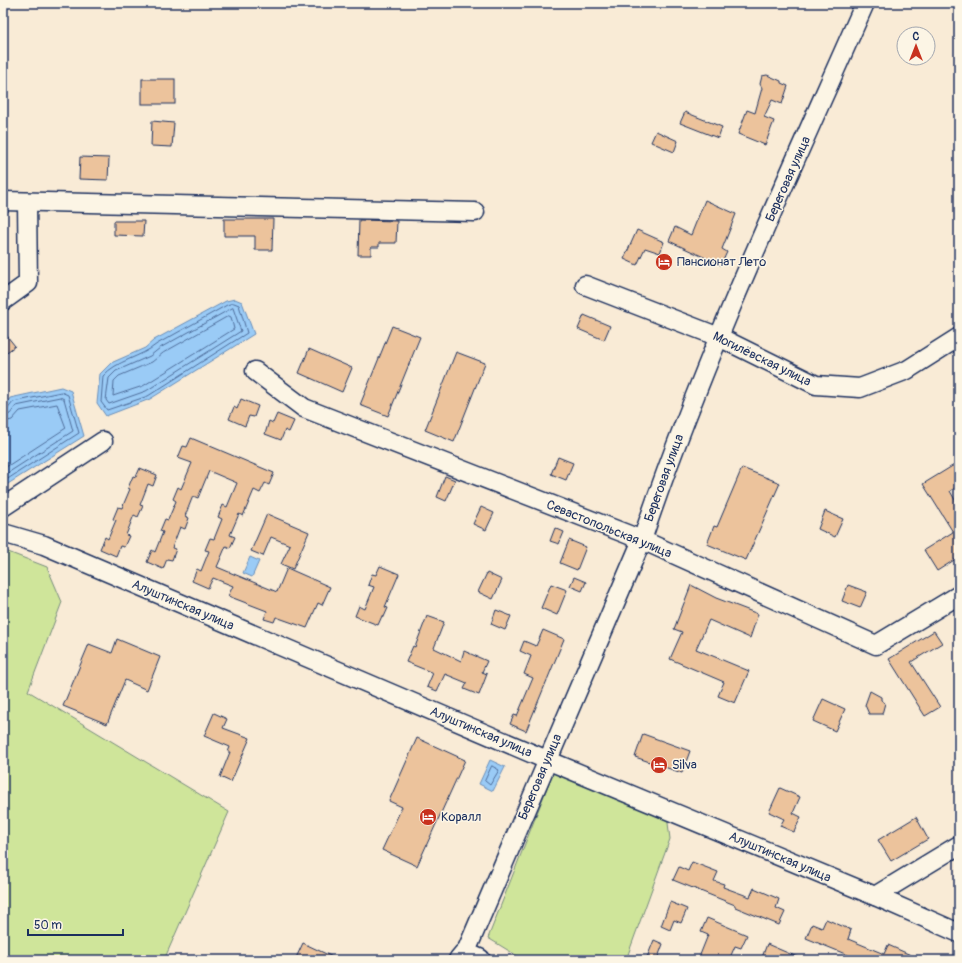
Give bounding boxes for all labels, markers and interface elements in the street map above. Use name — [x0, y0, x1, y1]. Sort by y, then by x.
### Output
north arrow — [896, 26, 936, 66]
text: С — [913, 30, 920, 43]
street label: Береговая улица — [762, 134, 814, 224]
hotel icon: Пансионат Лето — [654, 252, 674, 272]
place label: Пансионат Лето — [677, 254, 766, 270]
street label: Могилёвская улица — [710, 328, 814, 390]
street label: Береговая улица — [641, 432, 687, 524]
street label: Севастопольская улица — [544, 497, 674, 561]
street label: Алуштинская улица — [129, 576, 237, 634]
street label: Алуштинская улица — [427, 703, 535, 761]
street label: Береговая улица — [515, 732, 565, 822]
hotel icon: Silva — [649, 755, 669, 775]
place label: Silva — [672, 757, 697, 773]
hotel icon: Коралл — [418, 807, 438, 827]
place label: Коралл — [441, 809, 481, 825]
street label: Алуштинская улица — [726, 828, 834, 886]
scale bar — [28, 911, 123, 937]
text: 50 m — [34, 918, 62, 933]

